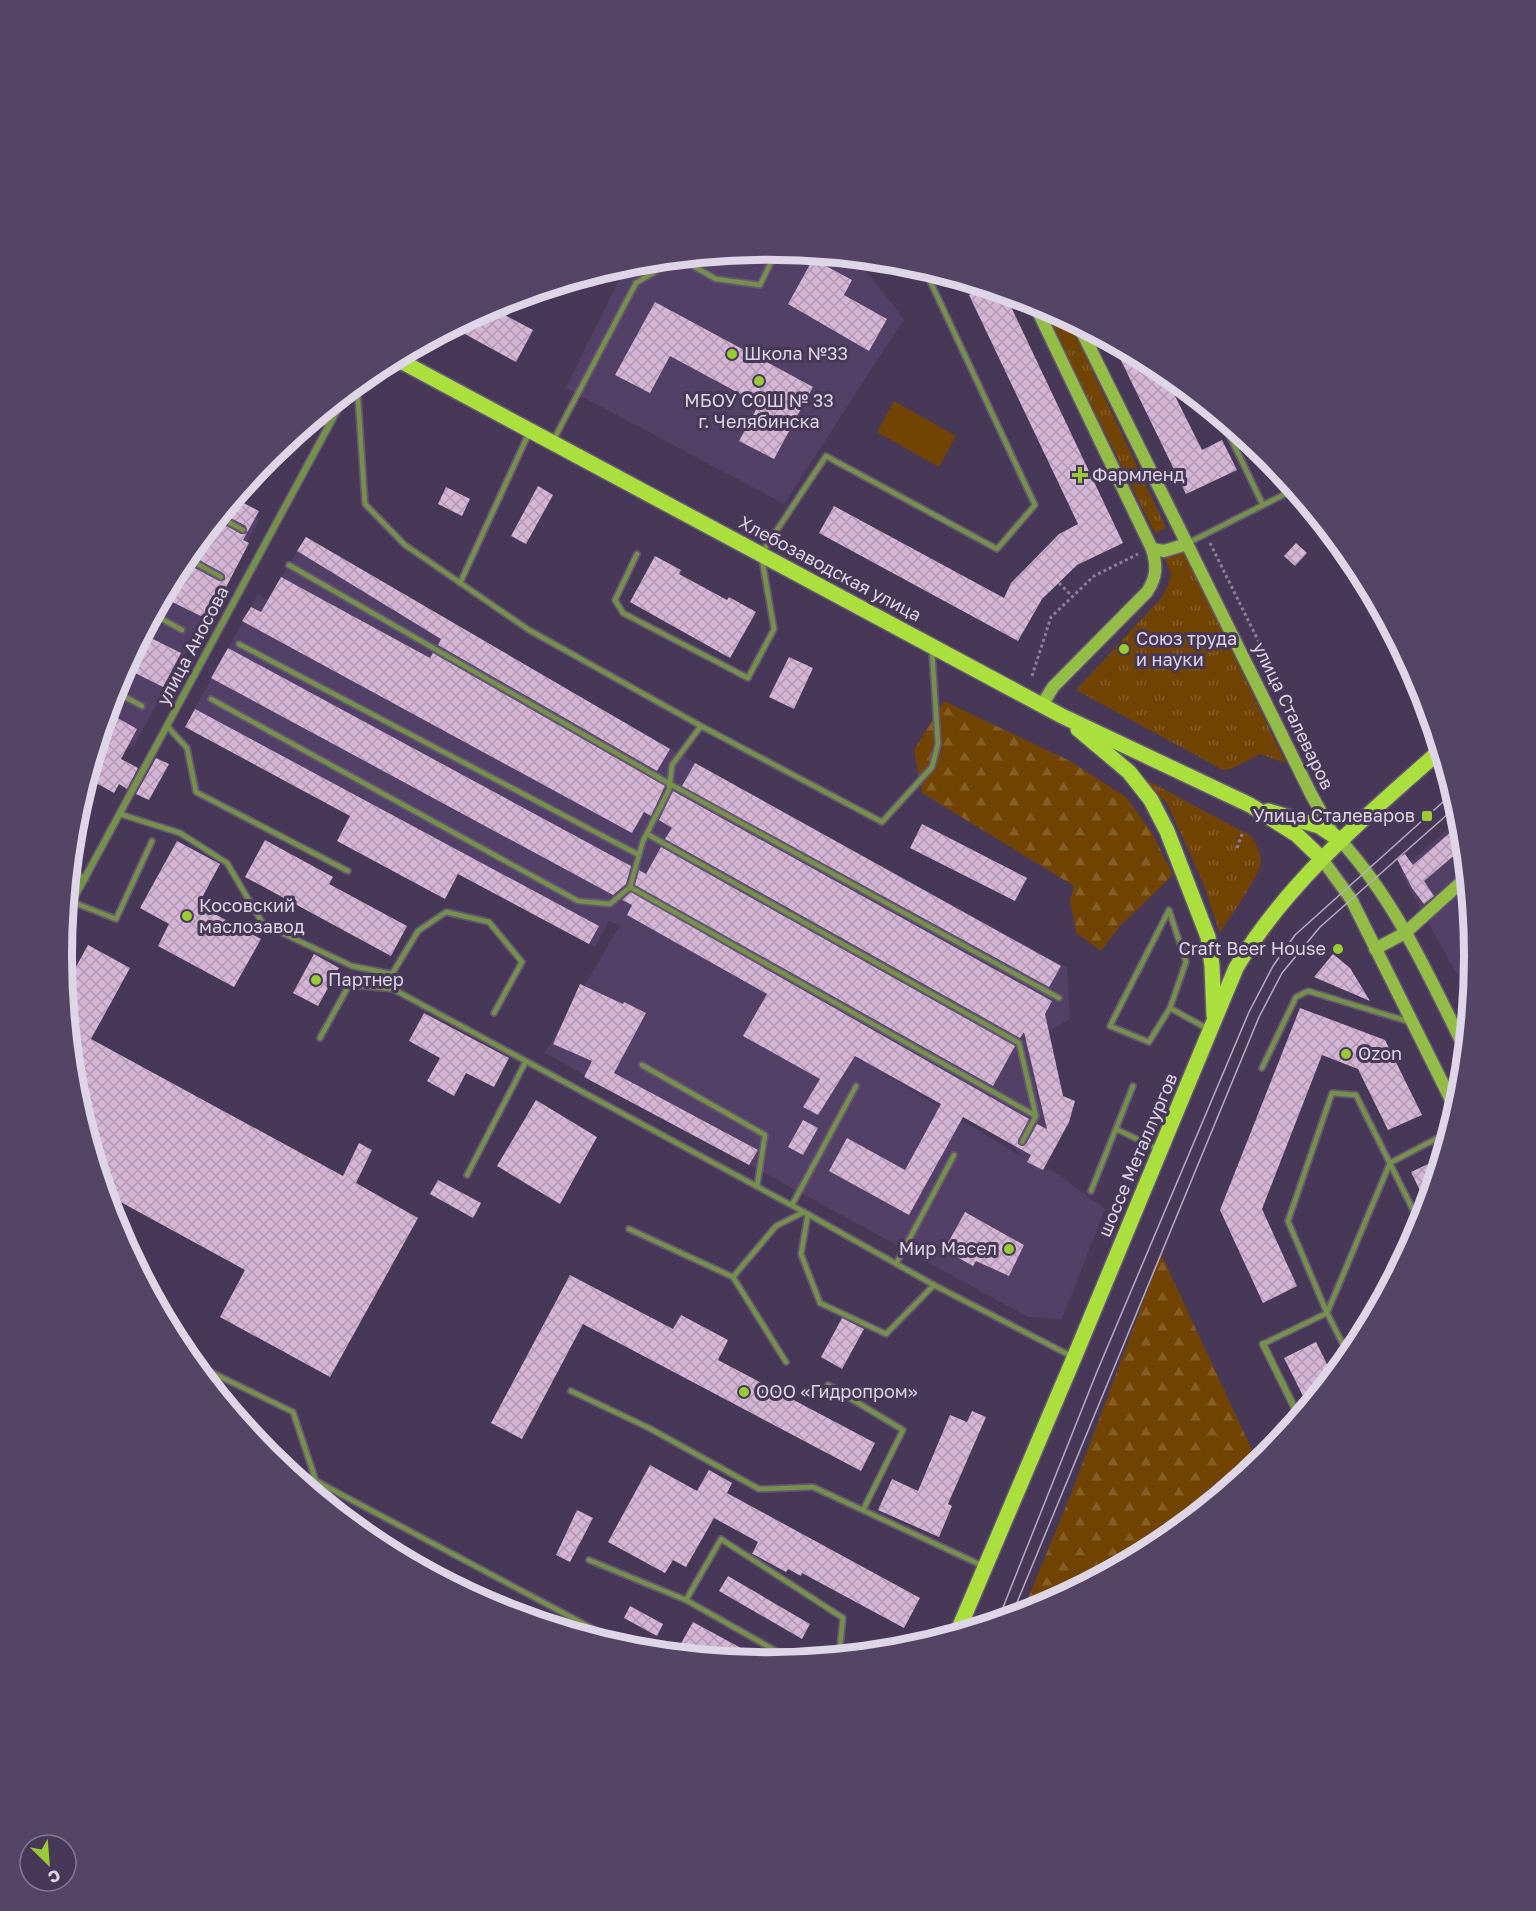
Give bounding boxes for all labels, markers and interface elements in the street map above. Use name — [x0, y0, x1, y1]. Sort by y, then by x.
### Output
place label: Школа №33 — [744, 342, 848, 364]
marker: Школа №33 — [725, 347, 739, 361]
marker: МБОУ СОШ № 33 г. Челябинска — [752, 374, 766, 388]
place label: МБОУ СОШ № 33 г. Челябинска — [684, 389, 834, 432]
place label: Фармленд — [1092, 463, 1185, 485]
marker: Фармленд — [1073, 468, 1087, 482]
street label: Хлебозаводская улица — [735, 511, 926, 626]
street label: улица Аносова — [151, 582, 233, 709]
place label: Союз труда и науки — [1136, 627, 1237, 670]
street label: улица Сталеваров — [1249, 638, 1339, 793]
marker: Союз труда и науки — [1117, 642, 1131, 656]
place label: Улица Сталеваров — [1253, 804, 1415, 826]
marker: Улица Сталеваров — [1420, 809, 1434, 823]
place label: Косовский маслозавод — [199, 894, 305, 937]
marker: Косовский маслозавод — [180, 909, 194, 923]
place label: Craft Beer House — [1178, 937, 1326, 959]
marker: Craft Beer House — [1331, 942, 1345, 956]
place label: Партнер — [328, 968, 404, 990]
marker: Партнер — [309, 973, 323, 987]
place label: Ozon — [1358, 1042, 1402, 1064]
marker: Ozon — [1339, 1047, 1353, 1061]
street label: шоссе Металлургов — [1093, 1069, 1182, 1240]
place label: Мир Масел — [899, 1237, 997, 1259]
marker: Мир Масел — [1002, 1242, 1016, 1256]
place label: ООО «Гидропром» — [756, 1380, 918, 1402]
marker: ООО «Гидропром» — [737, 1385, 751, 1399]
north arrow — [18, 1833, 78, 1893]
text: С — [45, 1865, 64, 1888]

